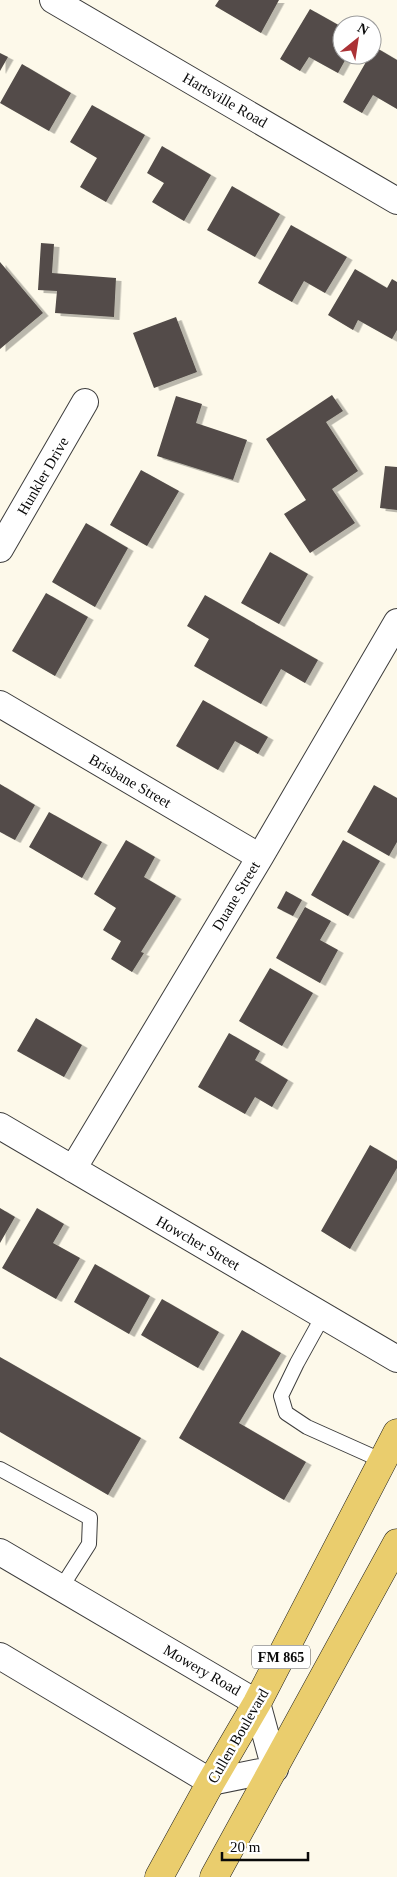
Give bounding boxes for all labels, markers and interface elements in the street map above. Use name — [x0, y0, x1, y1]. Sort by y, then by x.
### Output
north arrow — [332, 15, 382, 65]
text: N — [355, 20, 371, 38]
street label: Hartsville Road — [180, 69, 270, 131]
street label: Hunkler Drive — [14, 434, 72, 518]
street label: Brisbane Street — [86, 751, 175, 811]
street label: Duane Street — [209, 858, 263, 934]
street label: Howcher Street — [153, 1213, 243, 1274]
street label: Mowery Road — [161, 1642, 244, 1699]
road number: FM 865 — [252, 1645, 310, 1668]
street label: Cullen Boulevard — [205, 1686, 272, 1786]
scale bar — [222, 1830, 308, 1862]
text: 20 m — [230, 1839, 261, 1855]

